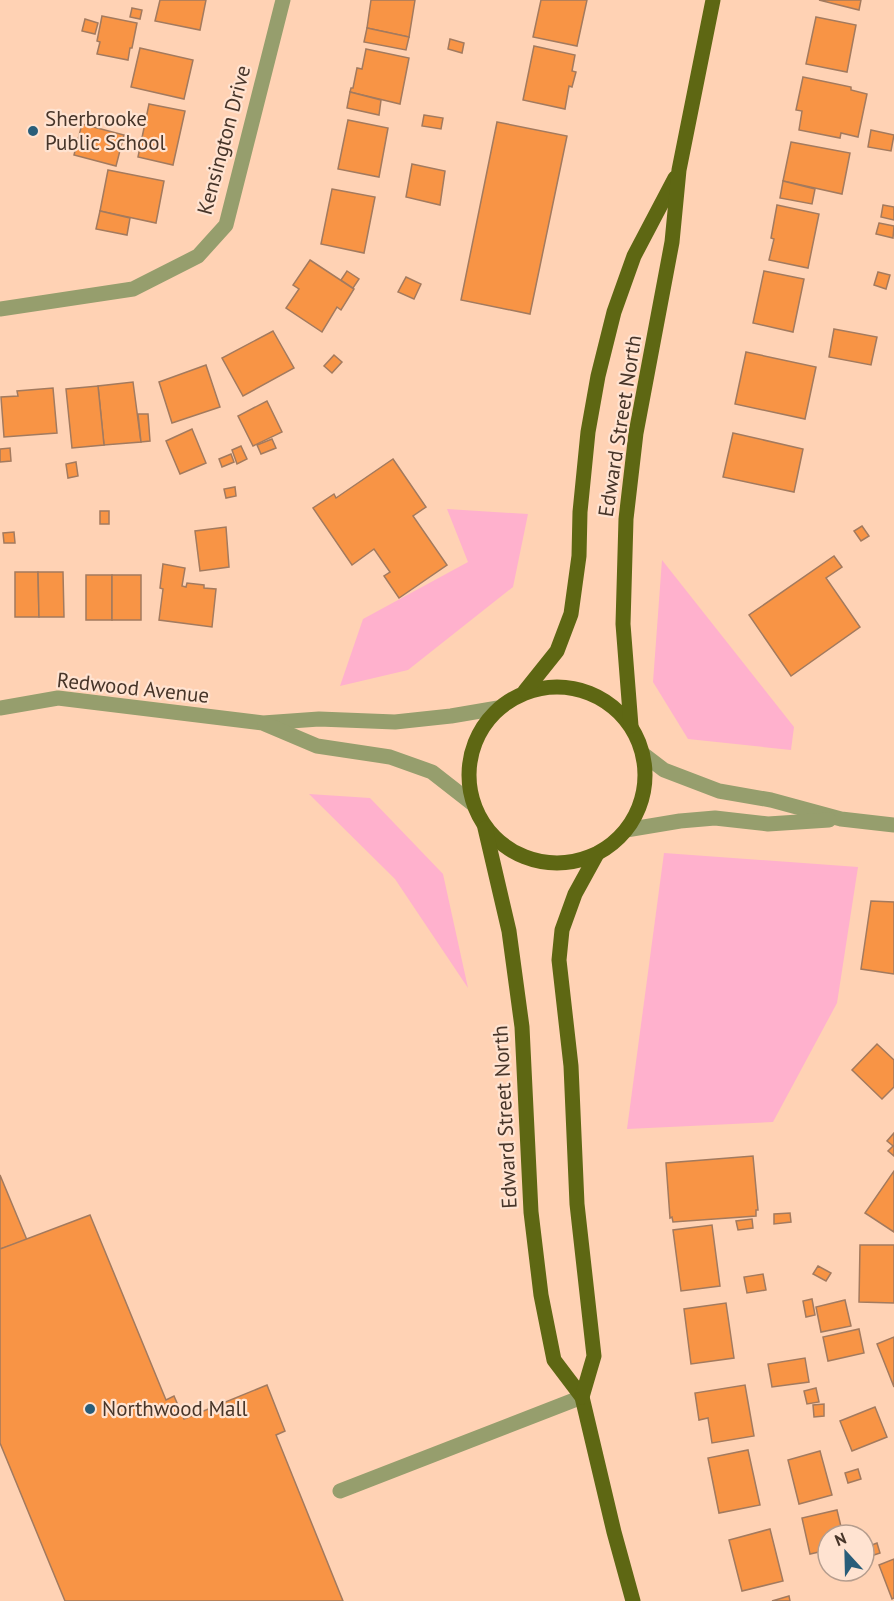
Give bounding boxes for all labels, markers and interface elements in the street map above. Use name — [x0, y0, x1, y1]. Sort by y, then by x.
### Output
street label: Kensington Drive — [191, 62, 256, 217]
place label: Sherbrooke Public School — [45, 105, 166, 156]
marker: Sherbrooke Public School — [26, 124, 40, 138]
street label: Edward Street North — [592, 333, 647, 519]
street label: Redwood Avenue — [56, 666, 211, 709]
street label: Edward Street North — [486, 1025, 523, 1209]
place label: Northwood Mall — [102, 1395, 248, 1422]
marker: Northwood Mall — [83, 1402, 97, 1416]
north arrow — [816, 1523, 876, 1583]
text: N — [832, 1528, 849, 1550]

